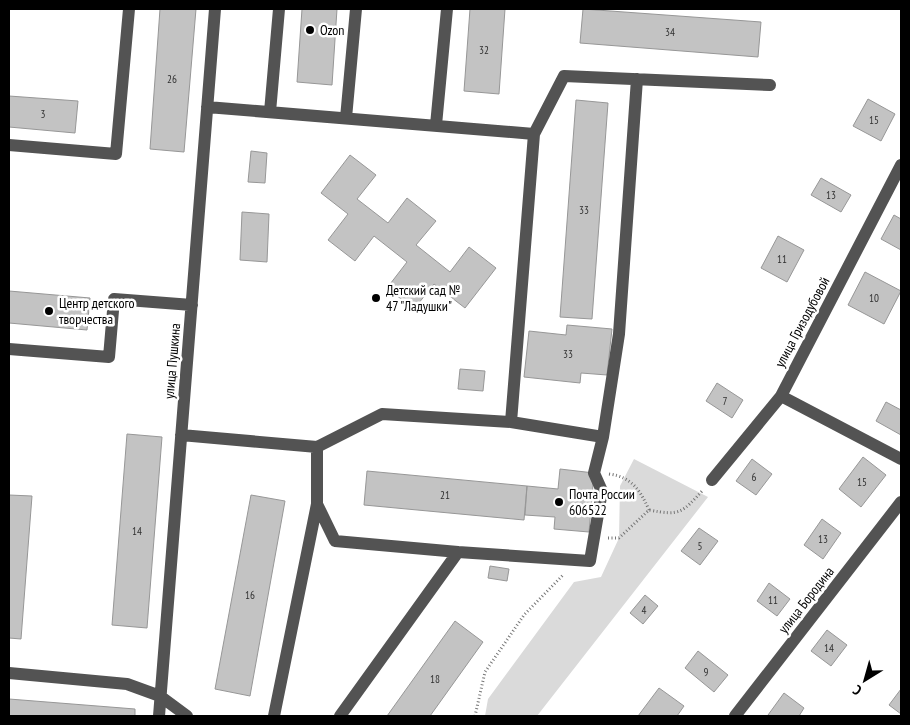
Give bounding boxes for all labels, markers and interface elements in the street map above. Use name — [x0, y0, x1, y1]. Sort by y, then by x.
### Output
place label: Ozon — [320, 21, 345, 39]
marker: Ozon — [304, 24, 316, 36]
house number: 34 — [665, 25, 675, 39]
house number: 32 — [479, 43, 489, 57]
house number: 26 — [167, 72, 177, 86]
house number: 3 — [41, 107, 46, 121]
house number: 15 — [869, 113, 879, 127]
house number: 13 — [826, 188, 836, 202]
house number: 33 — [579, 203, 589, 217]
house number: 11 — [777, 252, 787, 266]
street label: улица Гризодубовой — [771, 274, 833, 370]
place label: Детский сад № 47 "Ладушки" — [386, 281, 460, 315]
house number: 10 — [869, 291, 879, 305]
marker: Детский сад № 47 "Ладушки" — [370, 292, 382, 304]
place label: Центр детского творчества — [59, 294, 134, 328]
marker: Центр детского творчества — [43, 305, 55, 317]
street label: улица Пушкина — [160, 322, 184, 400]
house number: 33 — [563, 347, 573, 361]
house number: 7 — [723, 394, 728, 408]
house number: 6 — [752, 470, 757, 484]
house number: 15 — [857, 475, 867, 489]
place label: Почта России 606522 — [569, 485, 635, 519]
house number: 21 — [440, 488, 450, 502]
marker: Почта России 606522 — [553, 496, 565, 508]
house number: 14 — [132, 524, 142, 538]
house number: 13 — [818, 532, 828, 546]
house number: 5 — [698, 539, 703, 553]
street label: улица Бородина — [774, 563, 838, 637]
house number: 16 — [245, 588, 255, 602]
house number: 11 — [768, 593, 778, 607]
house number: 4 — [642, 603, 647, 617]
house number: 14 — [824, 641, 834, 655]
north arrow — [840, 655, 890, 705]
house number: 9 — [704, 665, 709, 679]
house number: 18 — [430, 672, 440, 686]
text: С — [849, 681, 865, 699]

